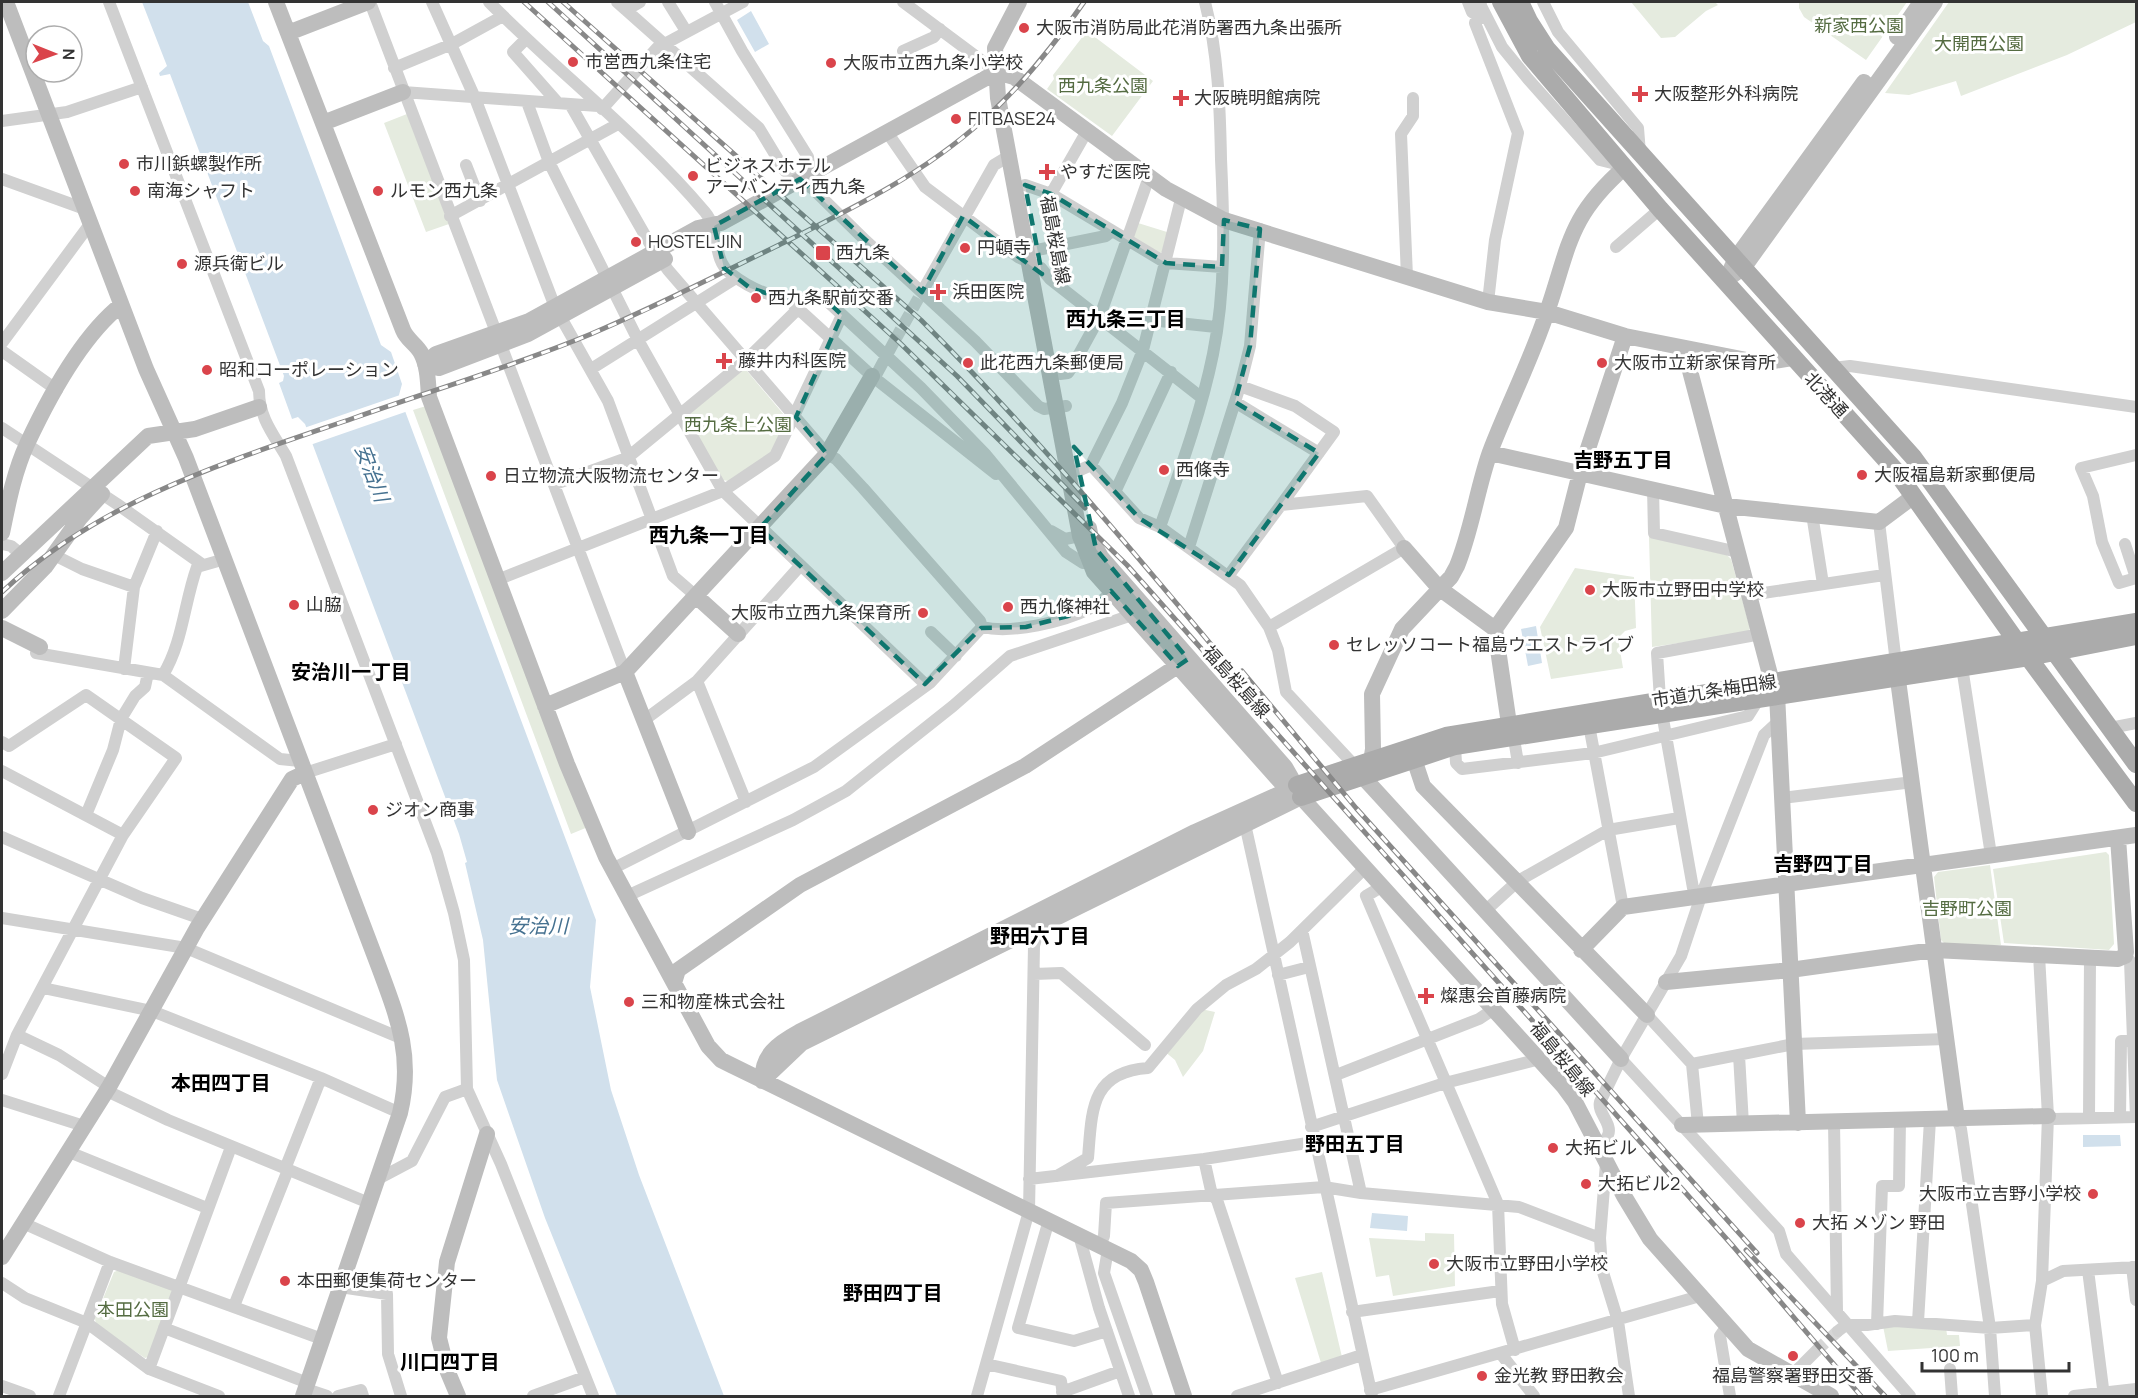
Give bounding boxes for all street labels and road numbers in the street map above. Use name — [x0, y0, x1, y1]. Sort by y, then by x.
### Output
street label: 福島桜島線 — [1036, 193, 1076, 286]
street label: 北港通 — [1800, 366, 1854, 422]
street label: 福島桜島線 — [1198, 640, 1276, 723]
street label: 市道九条梅田線 — [1650, 668, 1778, 712]
street label: 福島桜島線 — [1525, 1016, 1600, 1101]

